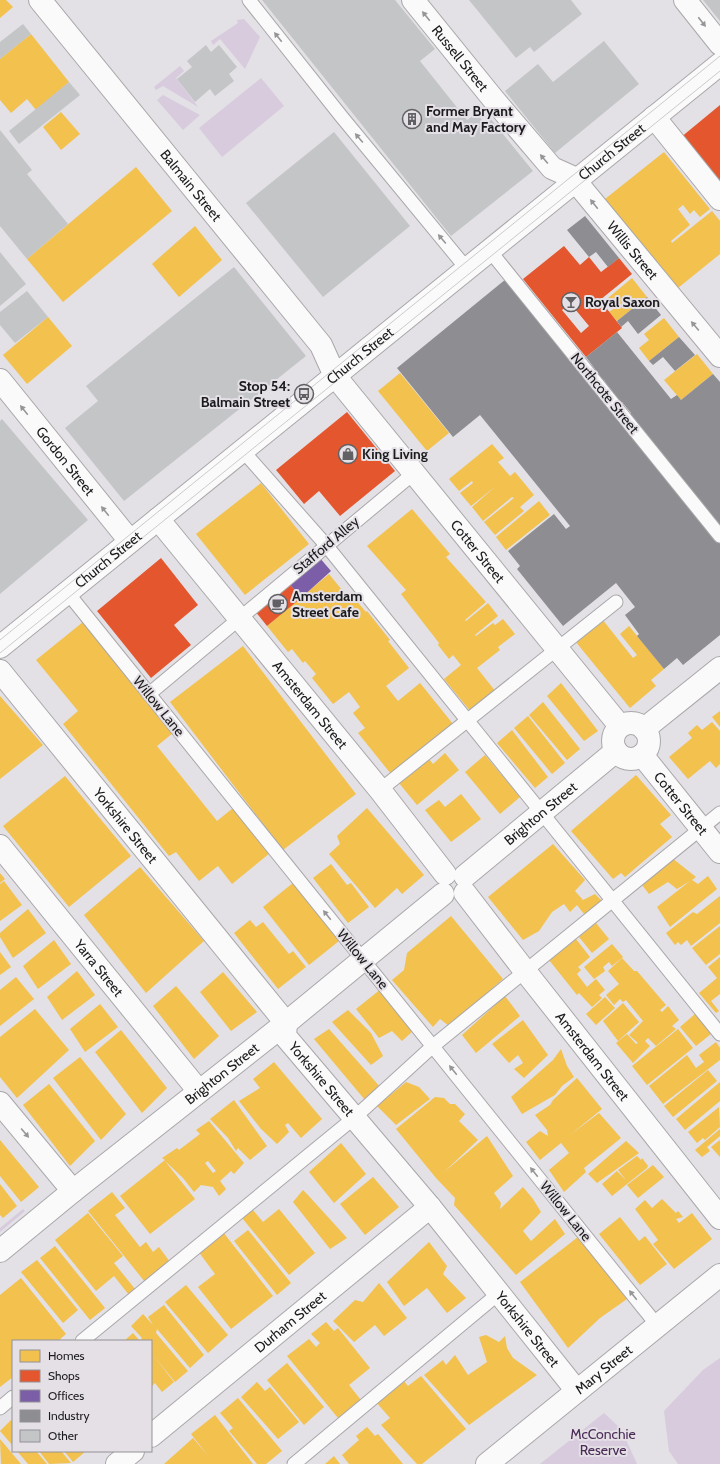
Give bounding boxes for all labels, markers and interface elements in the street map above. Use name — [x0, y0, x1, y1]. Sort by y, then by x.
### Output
one-way arrow — [422, 10, 430, 21]
one-way arrow — [698, 17, 707, 28]
street label: Russell Street — [428, 21, 493, 95]
one-way arrow — [274, 31, 283, 42]
place label: Former Bryant and May Factory — [426, 102, 526, 136]
building icon: Former Bryant and May Factory — [401, 108, 423, 130]
street label: Church Street — [575, 119, 649, 184]
one-way arrow — [355, 133, 364, 144]
street label: Balmain Street — [156, 146, 226, 225]
one-way arrow — [540, 154, 549, 165]
one-way arrow — [590, 199, 599, 209]
street label: Willis Street — [603, 217, 662, 283]
one-way arrow — [438, 233, 447, 244]
bar icon: Royal Saxon — [560, 291, 582, 313]
place label: Royal Saxon — [585, 293, 660, 311]
one-way arrow — [691, 320, 700, 331]
street label: Church Street — [323, 323, 397, 388]
street label: Northcote Street — [567, 349, 643, 437]
place label: Stop 54: Balmain Street — [201, 377, 290, 411]
bus stop icon: Stop 54: Balmain Street — [293, 383, 315, 405]
one-way arrow — [20, 404, 28, 415]
street label: Gordon Street — [32, 423, 99, 499]
shop icon: King Living — [337, 443, 359, 465]
place label: King Living — [362, 445, 428, 463]
one-way arrow — [101, 506, 110, 517]
street label: Stafford Alley — [289, 512, 363, 578]
street label: Cotter Street — [447, 516, 509, 587]
street label: Church Street — [71, 527, 145, 592]
place label: Amsterdam Street Cafe — [292, 587, 363, 621]
cafe icon: Amsterdam Street Cafe — [267, 593, 289, 615]
street label: Amsterdam Street — [269, 657, 352, 753]
street label: Willow Lane — [129, 672, 189, 740]
street label: Cotter Street — [650, 768, 712, 839]
street label: Brighton Street — [500, 778, 581, 849]
street label: Yorkshire Street — [89, 783, 162, 867]
one-way arrow — [323, 909, 331, 920]
street label: Willow Lane — [333, 925, 393, 993]
street label: Yarra Street — [70, 935, 128, 1000]
street label: Amsterdam Street — [552, 1008, 633, 1105]
street label: Yorkshire Street — [284, 1037, 358, 1120]
street label: Brighton Street — [181, 1039, 263, 1108]
one-way arrow — [448, 1065, 457, 1076]
one-way arrow — [20, 1128, 29, 1139]
one-way arrow — [530, 1166, 538, 1177]
street label: Willow Lane — [536, 1177, 596, 1245]
street label: Durham Street — [251, 1287, 330, 1357]
street label: Yorkshire Street — [491, 1287, 563, 1371]
one-way arrow — [629, 1290, 637, 1300]
legend — [12, 1340, 152, 1452]
street label: Mary Street — [571, 1341, 636, 1398]
text: Homes — [48, 1348, 85, 1363]
text: Shops — [48, 1368, 80, 1383]
text: Offices — [48, 1388, 84, 1403]
text: Industry — [48, 1408, 89, 1423]
park label: McConchie Reserve — [570, 1425, 636, 1459]
text: Other — [48, 1428, 78, 1443]

